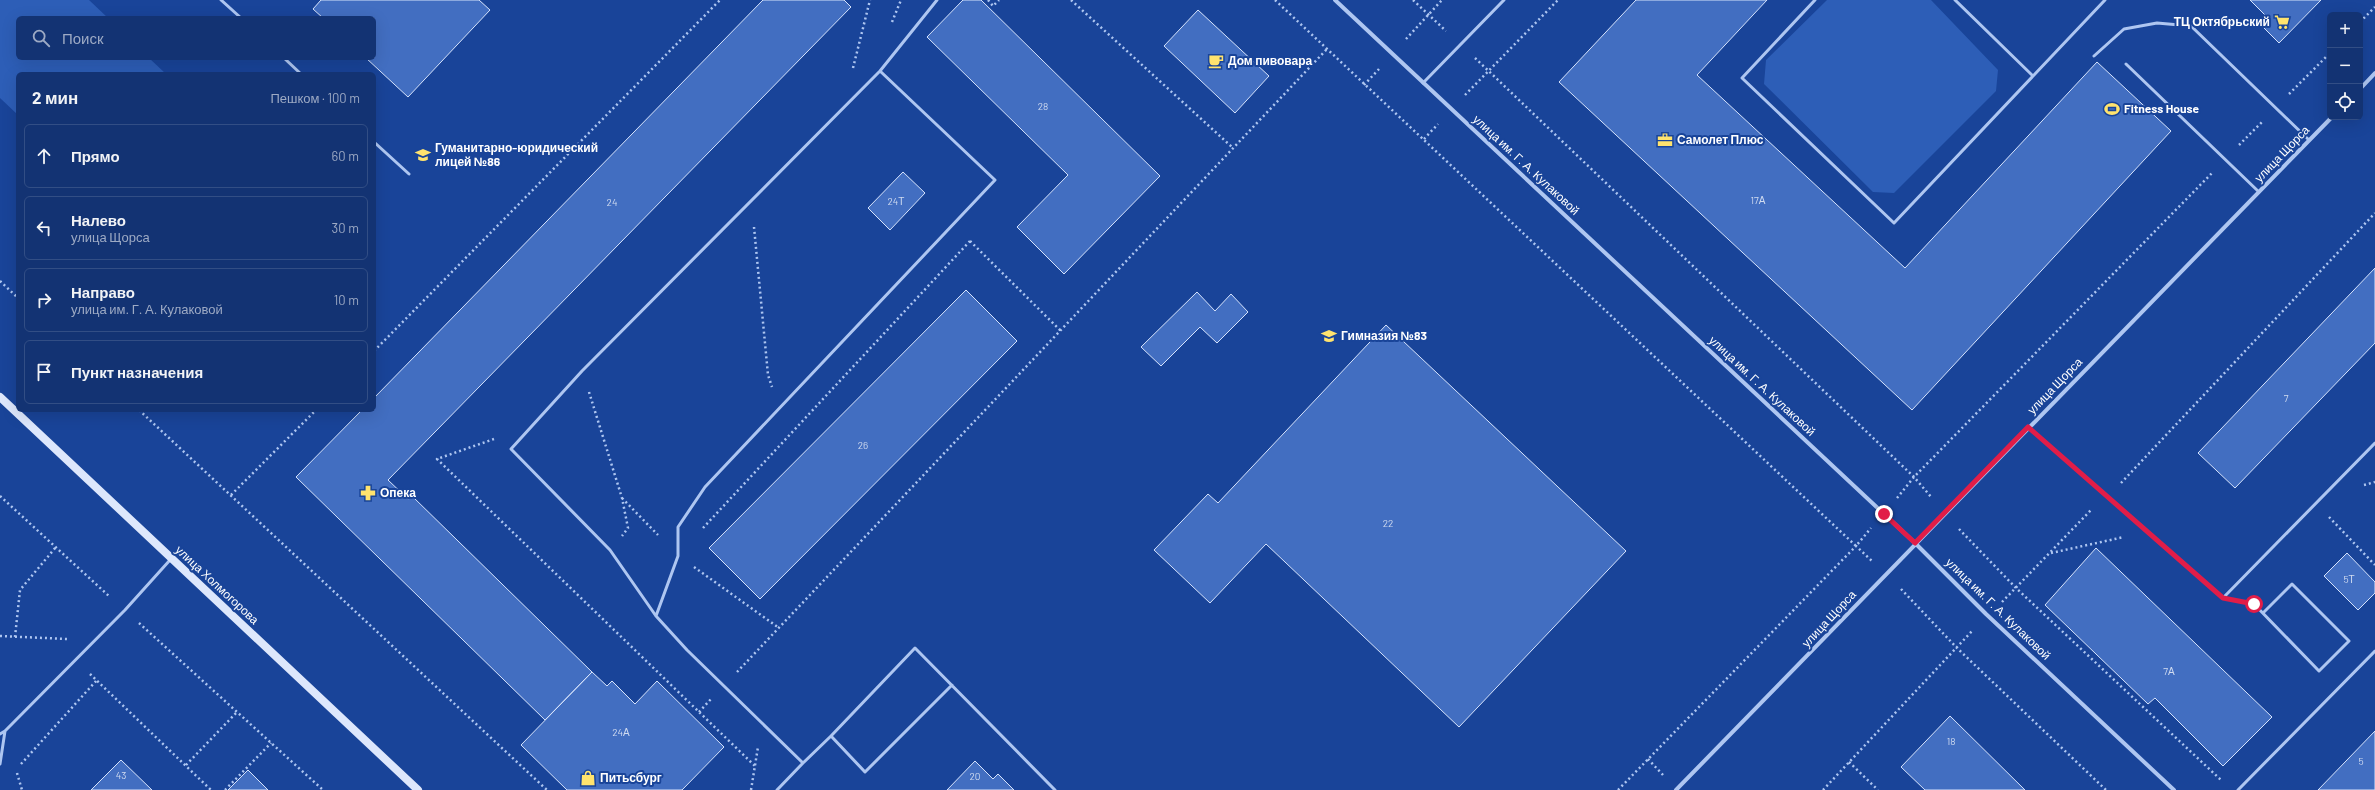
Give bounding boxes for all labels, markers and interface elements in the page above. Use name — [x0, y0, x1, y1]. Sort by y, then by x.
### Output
map controls — [2327, 12, 2363, 120]
button: + — [2327, 12, 2363, 48]
supermarket icon: ТЦ Октябрьский — [2273, 13, 2291, 31]
place label: ТЦ Октябрьский — [2174, 14, 2270, 29]
search box — [16, 16, 376, 60]
icon: search — [30, 27, 52, 49]
text: Поиск — [62, 29, 104, 47]
button: − — [2327, 48, 2363, 84]
cafe icon: Дом пивовара — [1207, 52, 1225, 70]
place label: Дом пивовара — [1228, 53, 1313, 68]
button: locate — [2327, 84, 2363, 120]
text: 2 мин — [32, 87, 78, 107]
text: Пешком · 100 m — [270, 90, 360, 106]
house number: 28 — [1038, 100, 1048, 112]
sports icon: Fitness House — [2103, 100, 2121, 118]
place label: Fitness House — [2124, 101, 2199, 115]
street label: улица им. Г. А. Кулаковой — [1470, 111, 1583, 218]
street label: улица Щорса — [2251, 122, 2312, 185]
office icon: Самолет Плюс — [1656, 131, 1674, 149]
place label: Самолет Плюс — [1677, 132, 1764, 146]
place label: Гуманитарно-юридический лицей №86 — [435, 140, 598, 169]
icon: ahead — [33, 145, 55, 167]
school or university icon: Гуманитарно-юридический лицей №86 — [414, 146, 432, 164]
text: Прямо — [71, 147, 120, 165]
text: 60 m — [332, 148, 359, 164]
house number: 17А — [1751, 194, 1766, 206]
house number: 24Т — [888, 195, 904, 207]
house number: 24 — [607, 196, 617, 208]
text: Налево — [71, 211, 126, 229]
icon: left — [33, 217, 55, 239]
text: 30 m — [332, 220, 359, 236]
text: улица Щорса — [71, 229, 150, 245]
text: Направо — [71, 283, 135, 301]
icon: right — [33, 289, 55, 311]
text: 10 m — [334, 292, 359, 308]
text: улица им. Г. А. Кулаковой — [71, 301, 223, 317]
school or university icon: Гимназия №83 — [1320, 327, 1338, 345]
place label: Гимназия №83 — [1341, 328, 1427, 342]
street label: улица им. Г. А. Кулаковой — [1706, 332, 1819, 439]
street label: улица Щорса — [2024, 354, 2085, 417]
icon: arrive — [33, 361, 55, 383]
text: Пункт назначения — [71, 363, 203, 381]
house number: 7 — [2284, 392, 2289, 404]
house number: 26 — [858, 439, 868, 451]
pharmacy icon: Опека — [359, 484, 377, 502]
place label: Опека — [380, 485, 416, 499]
route end — [1875, 505, 1893, 523]
house number: 22 — [1383, 517, 1393, 529]
street label: улица Холмогорова — [172, 542, 262, 627]
street label: улица им. Г. А. Кулаковой — [1943, 555, 2054, 663]
house number: 5Т — [2343, 573, 2355, 585]
street label: улица Щорса — [1798, 587, 1859, 650]
route start — [2245, 595, 2263, 613]
house number: 7А — [2163, 665, 2175, 677]
house number: 24А — [612, 726, 630, 738]
house number: 18 — [1947, 735, 1955, 747]
house number: 5 — [2358, 755, 2364, 767]
house number: 43 — [116, 769, 126, 781]
shop icon: Питьсбург — [579, 769, 597, 787]
place label: Питьсбург — [600, 770, 662, 785]
house number: 20 — [969, 770, 981, 782]

